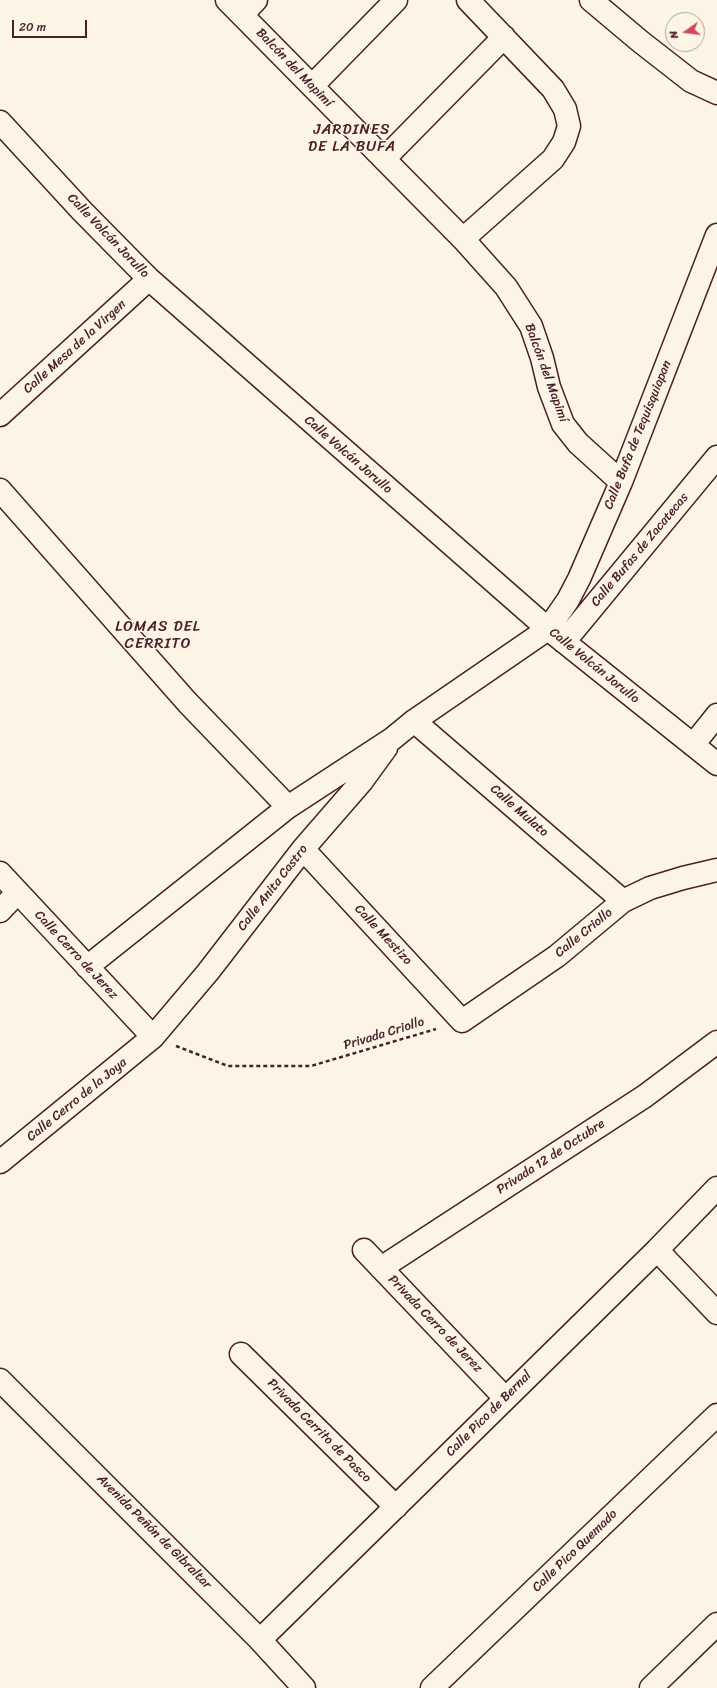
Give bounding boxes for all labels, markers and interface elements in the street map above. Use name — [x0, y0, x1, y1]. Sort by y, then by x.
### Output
scale bar — [14, 12, 89, 38]
north arrow — [665, 12, 705, 52]
text: 20 m — [19, 16, 46, 38]
street label: Balcón del Mapimí — [252, 25, 336, 111]
text: N — [664, 29, 684, 41]
district label: JARDINES DE LA BUFA — [307, 121, 397, 156]
street label: Calle Volcán Jorullo — [64, 191, 152, 281]
street label: Calle Mesa de la Virgen — [20, 297, 130, 397]
street label: Balcón del Mapimí — [521, 322, 571, 424]
street label: Calle Bufa de Tequisquiapan — [601, 358, 675, 512]
street label: Calle Volcán Jorullo — [301, 413, 395, 497]
street label: Calle Bufas de Zacatecas — [588, 490, 692, 610]
district label: LOMAS DEL CERRITO — [116, 618, 200, 653]
street label: Calle Volcán Jorullo — [546, 625, 642, 707]
street label: Calle Mulato — [487, 781, 551, 841]
street label: Calle Anita Castro — [235, 842, 311, 934]
street label: Calle Mestizo — [351, 901, 415, 969]
street label: Calle Criollo — [552, 905, 616, 961]
street label: Calle Cerro de Jerez — [31, 907, 121, 1003]
street label: Privada Criollo — [342, 1014, 426, 1054]
street label: Calle Cerro de la Joya — [24, 1055, 130, 1145]
street label: Privada 12 de Octubre — [494, 1116, 608, 1198]
street label: Privada Cerro de Jerez — [384, 1272, 486, 1376]
street label: Calle Pico de Bernal — [443, 1368, 535, 1460]
street label: Privada Cerrito de Pasco — [264, 1376, 374, 1486]
street label: Avenida Peñón de Gibraltar — [93, 1471, 215, 1593]
street label: Calle Pico Quemado — [529, 1506, 621, 1596]

